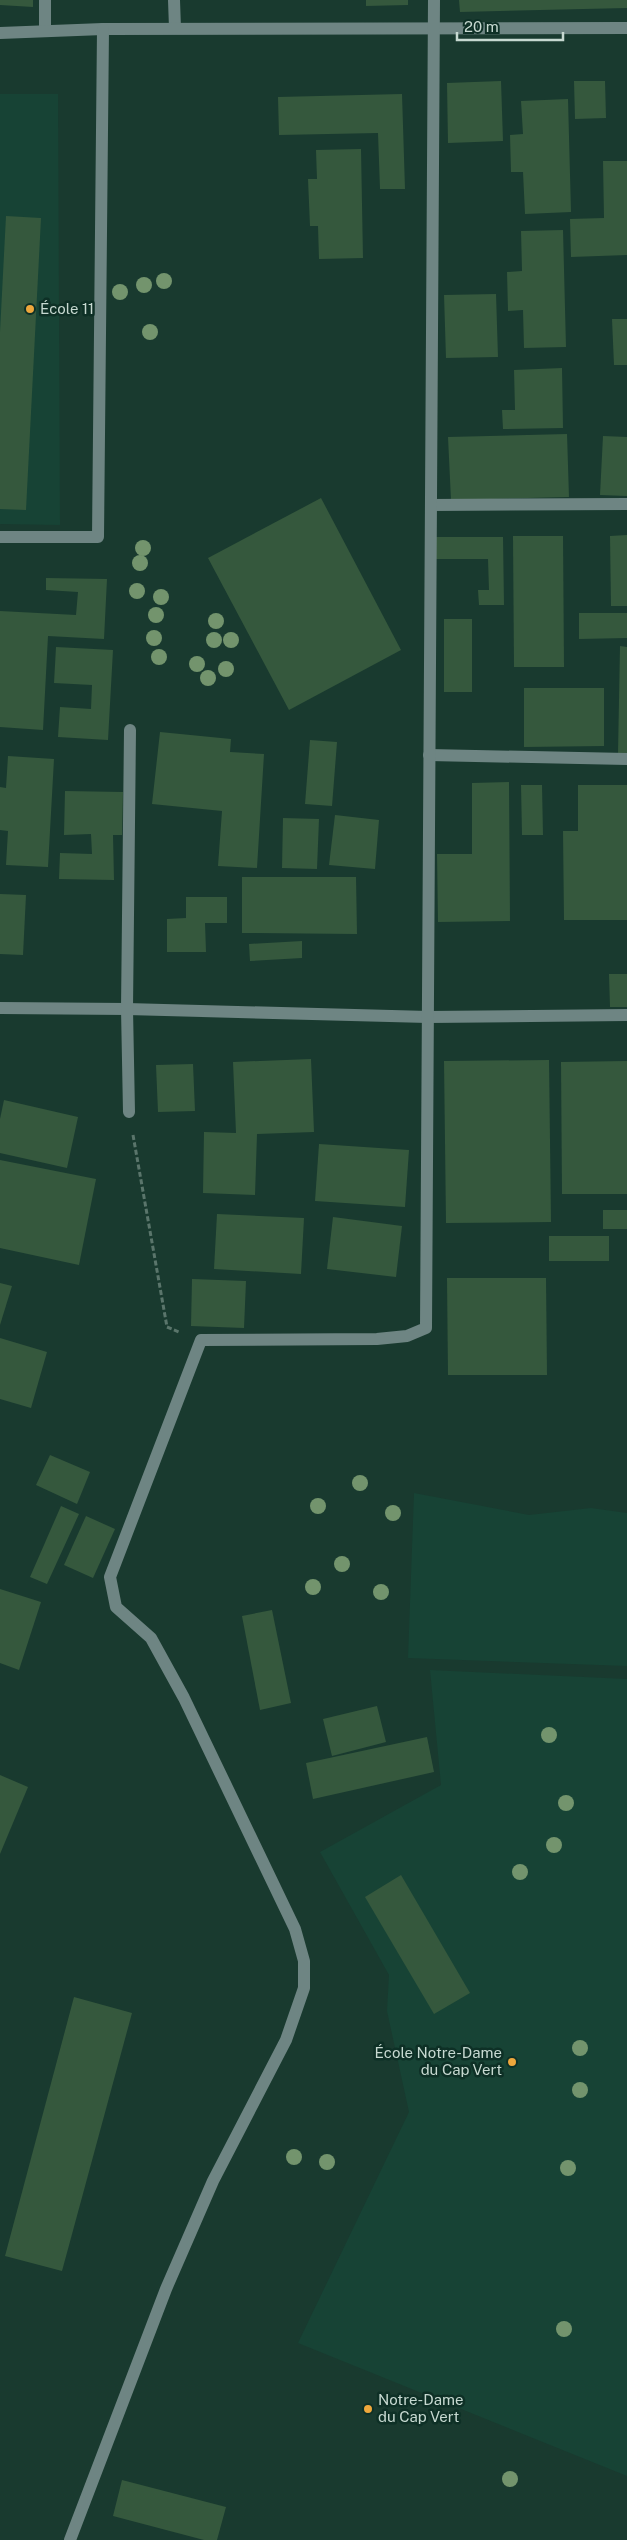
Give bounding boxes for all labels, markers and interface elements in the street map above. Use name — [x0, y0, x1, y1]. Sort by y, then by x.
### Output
scale bar — [457, 10, 563, 42]
text: 20 m — [464, 18, 499, 35]
place label: École 11 — [40, 300, 94, 317]
marker: École 11 — [24, 303, 36, 315]
place label: École Notre-Dame du Cap Vert — [375, 2044, 502, 2078]
marker: École Notre-Dame du Cap Vert — [506, 2056, 518, 2068]
place label: Notre-Dame du Cap Vert — [378, 2391, 463, 2425]
marker: Notre-Dame du Cap Vert — [362, 2403, 374, 2415]

